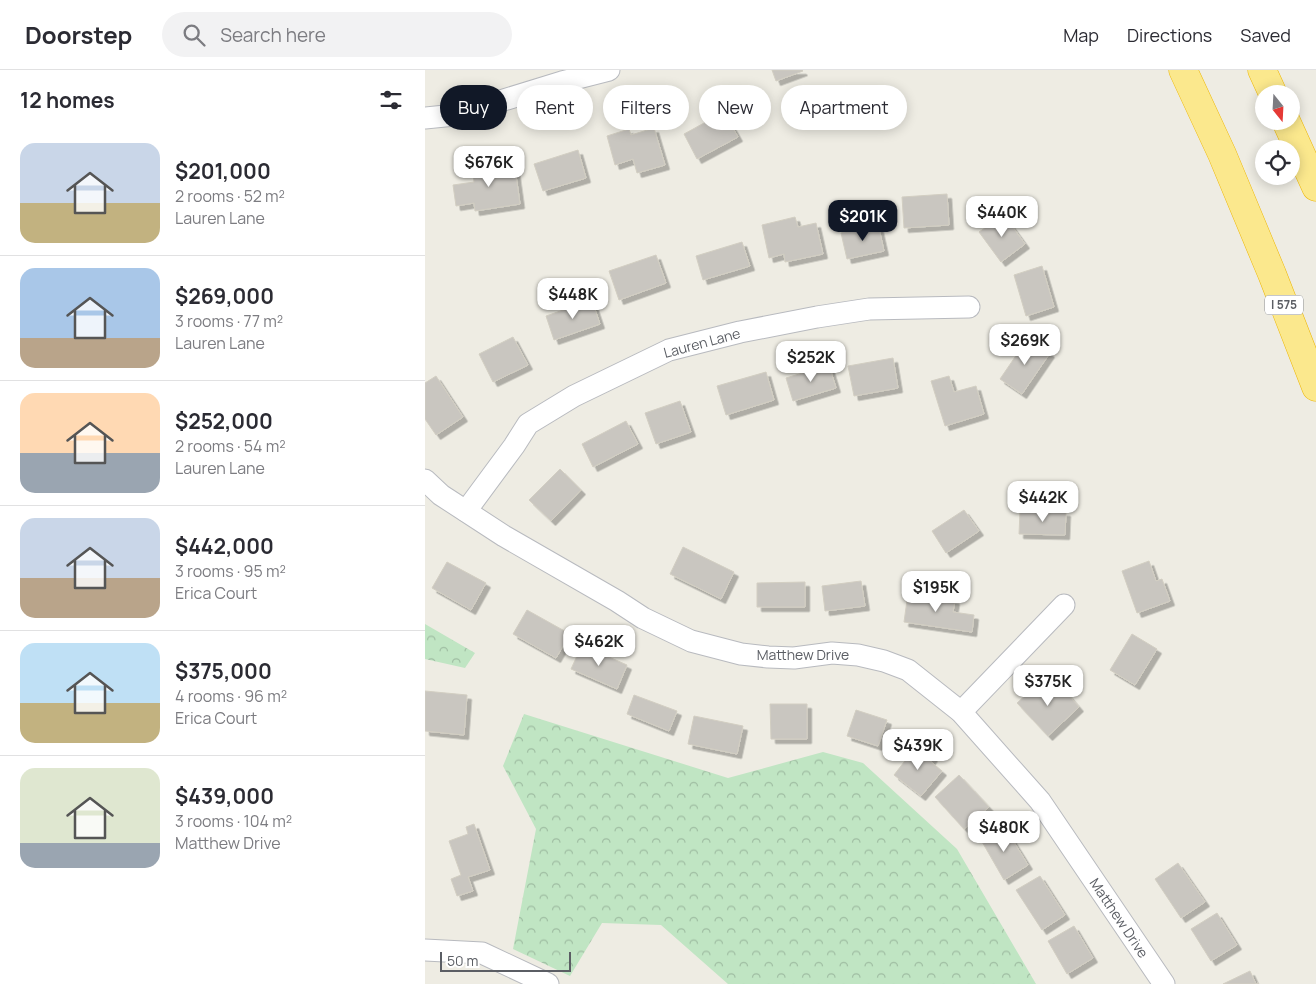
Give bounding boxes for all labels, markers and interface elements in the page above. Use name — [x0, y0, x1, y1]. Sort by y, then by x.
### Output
search box — [162, 12, 512, 57]
text: Doorstep — [25, 18, 132, 51]
icon: search — [180, 21, 208, 49]
text: Search here — [220, 22, 326, 48]
text: Map — [1063, 23, 1099, 47]
text: Directions — [1127, 23, 1212, 47]
text: Saved — [1240, 23, 1291, 47]
chip: Buy — [440, 85, 507, 130]
chip: Rent — [517, 85, 593, 130]
chip: Filters — [603, 85, 689, 130]
chip: New — [699, 85, 771, 130]
chip: Apartment — [781, 85, 907, 130]
north arrow — [1255, 85, 1300, 130]
map controls — [1255, 85, 1300, 185]
text: 12 homes — [20, 86, 115, 114]
icon: filters — [377, 86, 405, 114]
button: locate — [1255, 140, 1300, 185]
pin: $676K — [454, 146, 524, 188]
text: $676K — [465, 151, 513, 173]
text: $201,000 — [175, 157, 271, 185]
icon: home — [60, 163, 120, 223]
text: 2 rooms · 52 m² — [175, 185, 285, 207]
pin: $440K — [967, 196, 1037, 238]
pin: $201K — [828, 200, 898, 242]
text: $440K — [977, 201, 1027, 223]
text: $201K — [839, 205, 887, 227]
text: Lauren Lane — [175, 207, 265, 229]
pin: $448K — [538, 278, 608, 320]
text: $269,000 — [175, 282, 274, 310]
text: $448K — [548, 283, 598, 305]
icon: home — [60, 288, 120, 348]
road number: I 575 — [1265, 296, 1303, 314]
text: 3 rooms · 77 m² — [175, 310, 283, 332]
street label: Lauren Lane — [661, 323, 742, 362]
pin: $269K — [990, 324, 1060, 366]
text: $269K — [1000, 329, 1050, 351]
text: Lauren Lane — [175, 332, 265, 354]
pin: $252K — [776, 340, 846, 383]
text: $252K — [787, 346, 835, 368]
text: $252,000 — [175, 407, 273, 435]
icon: home — [60, 413, 120, 473]
text: 2 rooms · 54 m² — [175, 435, 286, 457]
text: Lauren Lane — [175, 457, 265, 479]
pin: $442K — [1008, 480, 1078, 523]
text: $442K — [1018, 486, 1068, 508]
text: $442,000 — [175, 532, 274, 560]
icon: home — [60, 538, 120, 598]
text: 3 rooms · 95 m² — [175, 560, 286, 582]
pin: $195K — [901, 570, 971, 613]
text: $195K — [913, 576, 959, 598]
text: Erica Court — [175, 582, 257, 604]
pin: $462K — [564, 624, 634, 667]
text: $462K — [574, 630, 624, 652]
street label: Matthew Drive — [757, 645, 849, 664]
text: $375,000 — [175, 657, 272, 685]
icon: home — [60, 663, 120, 723]
pin: $375K — [1013, 664, 1083, 707]
text: $375K — [1024, 670, 1072, 692]
text: 4 rooms · 96 m² — [175, 685, 287, 707]
text: Erica Court — [175, 707, 257, 729]
pin: $439K — [883, 728, 953, 771]
text: $439K — [893, 734, 943, 756]
text: $439,000 — [175, 782, 274, 810]
icon: home — [60, 788, 120, 848]
text: 3 rooms · 104 m² — [175, 810, 292, 832]
pin: $480K — [969, 810, 1039, 853]
text: $480K — [979, 816, 1029, 838]
text: Matthew Drive — [175, 832, 281, 854]
street label: Matthew Drive — [1086, 874, 1153, 961]
scale bar — [440, 949, 571, 972]
text: 50 m — [447, 951, 478, 970]

